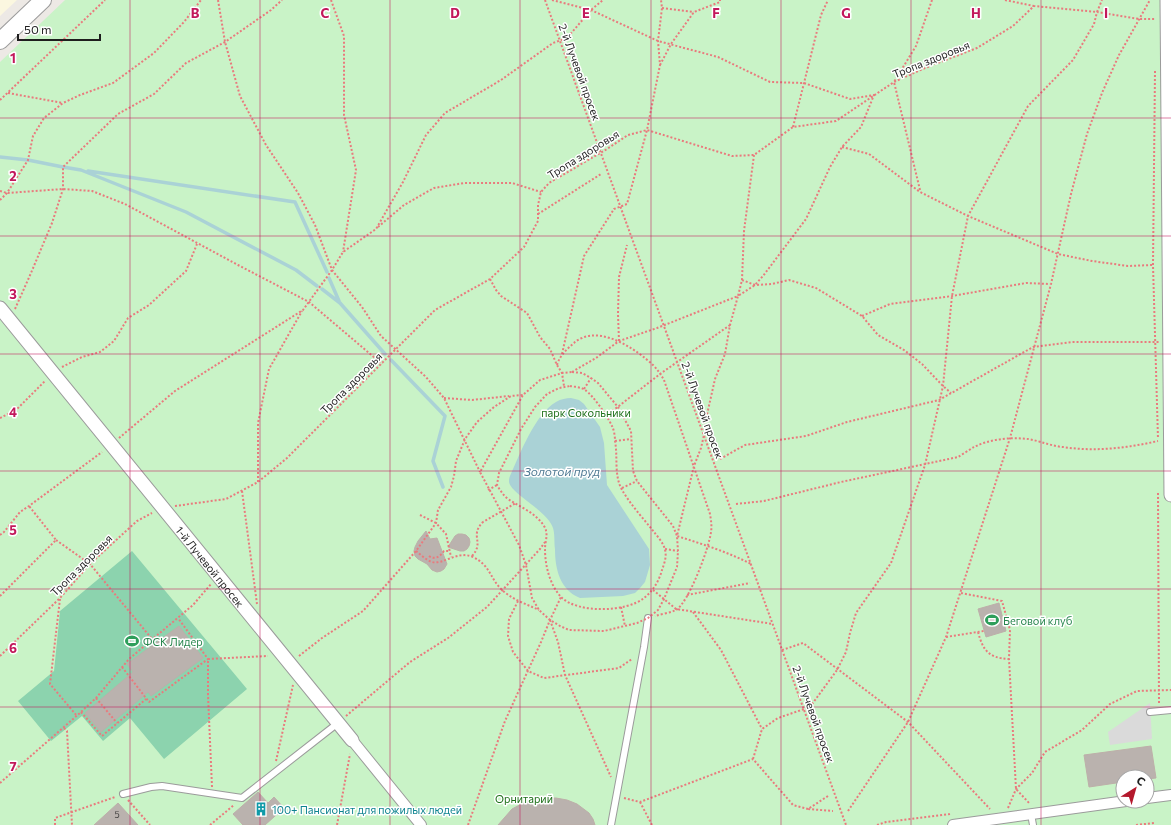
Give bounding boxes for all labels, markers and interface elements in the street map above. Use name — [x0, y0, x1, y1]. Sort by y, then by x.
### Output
text: B — [191, 5, 200, 21]
text: C — [321, 5, 330, 21]
text: D — [450, 5, 460, 21]
text: E — [582, 5, 590, 21]
text: F — [712, 5, 720, 21]
text: G — [841, 5, 851, 21]
text: H — [971, 5, 981, 21]
text: I — [1104, 5, 1108, 21]
scale bar — [18, 16, 100, 42]
text: 50 m — [24, 22, 52, 36]
street label: 2-й Лучевой просек — [556, 22, 604, 122]
street label: Тропа здоровья — [891, 38, 971, 80]
text: 1 — [10, 50, 16, 66]
street label: Тропа здоровья — [545, 127, 621, 181]
text: 2 — [9, 168, 17, 184]
text: 3 — [9, 286, 17, 302]
street label: Тропа здоровья — [317, 349, 385, 417]
street label: 2-й Лучевой просек — [679, 360, 727, 460]
text: 4 — [9, 404, 17, 420]
park label: парк Сокольники — [541, 406, 631, 419]
water label: Золотой пруд — [524, 464, 600, 478]
text: 5 — [9, 522, 17, 538]
street label: 1-й Лучевой просек — [173, 523, 247, 609]
street label: Тропа здоровья — [47, 531, 115, 599]
sports icon: Беговой клуб — [984, 612, 1000, 628]
place label: Беговой клуб — [1003, 614, 1073, 627]
sports icon: ФСК Лидер — [124, 633, 140, 649]
place label: ФСК Лидер — [143, 635, 203, 648]
text: 6 — [9, 640, 17, 656]
street label: 2-й Лучевой просек — [790, 664, 838, 764]
text: 7 — [9, 758, 17, 774]
north arrow — [1115, 769, 1155, 809]
text: С — [1134, 773, 1149, 788]
park label: Орнитарий — [495, 792, 553, 805]
building icon: 100+ Пансионат для пожилых людей — [253, 801, 269, 817]
place label: 100+ Пансионат для пожилых людей — [272, 803, 462, 816]
house number: 5 — [114, 809, 120, 820]

